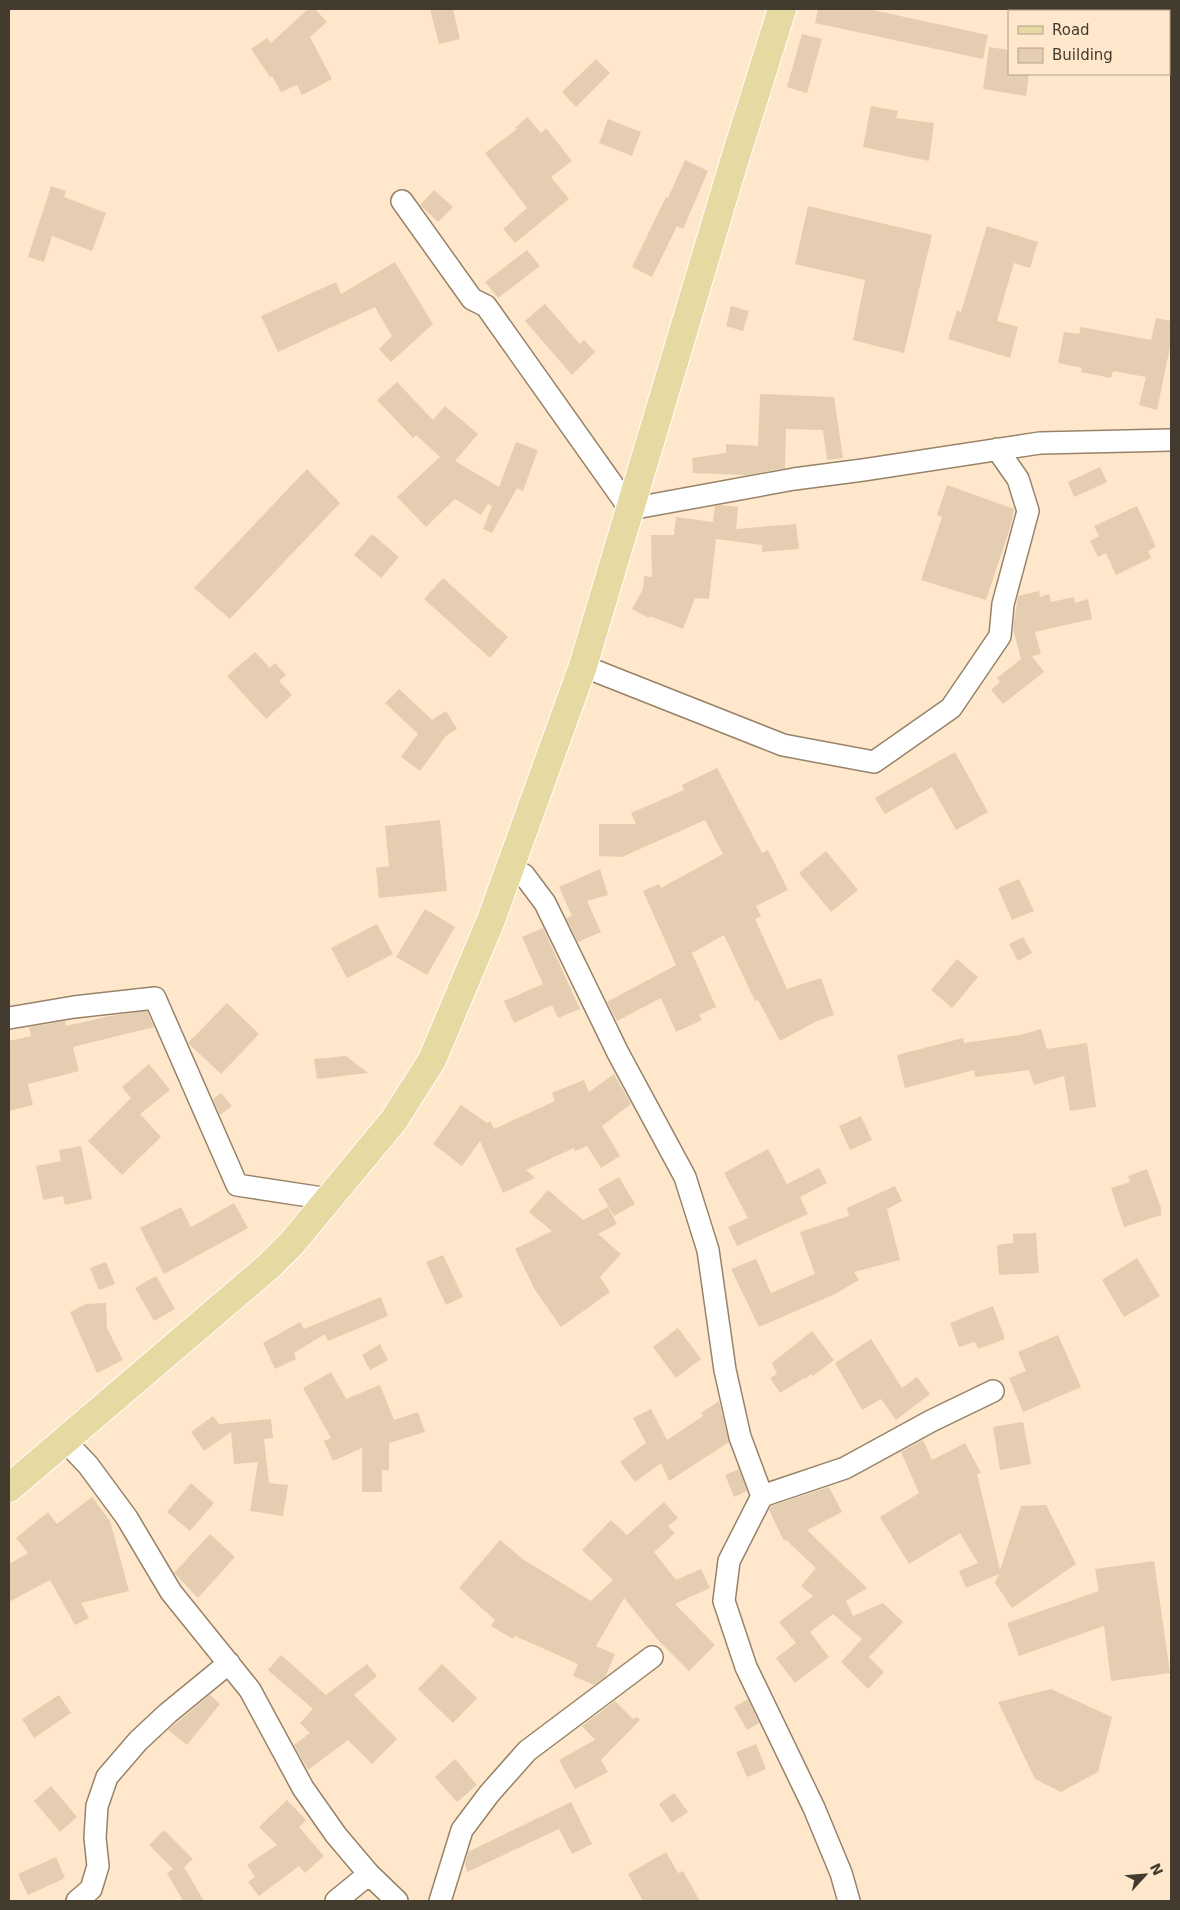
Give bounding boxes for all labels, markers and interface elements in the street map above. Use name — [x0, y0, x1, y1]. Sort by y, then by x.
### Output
legend — [1008, 10, 1170, 75]
text: Road — [1052, 21, 1090, 39]
text: Building — [1052, 46, 1113, 64]
north arrow — [1120, 1850, 1170, 1900]
text: N — [1147, 1861, 1166, 1878]

